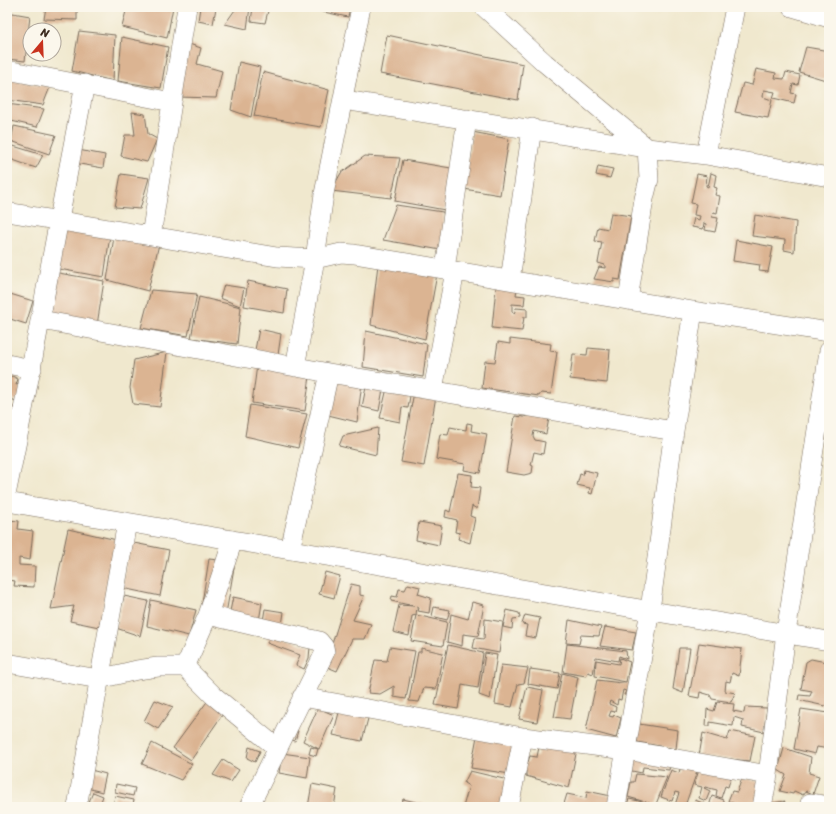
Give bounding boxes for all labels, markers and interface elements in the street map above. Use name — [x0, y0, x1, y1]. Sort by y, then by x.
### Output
north arrow — [22, 22, 62, 62]
text: N — [37, 22, 52, 43]

